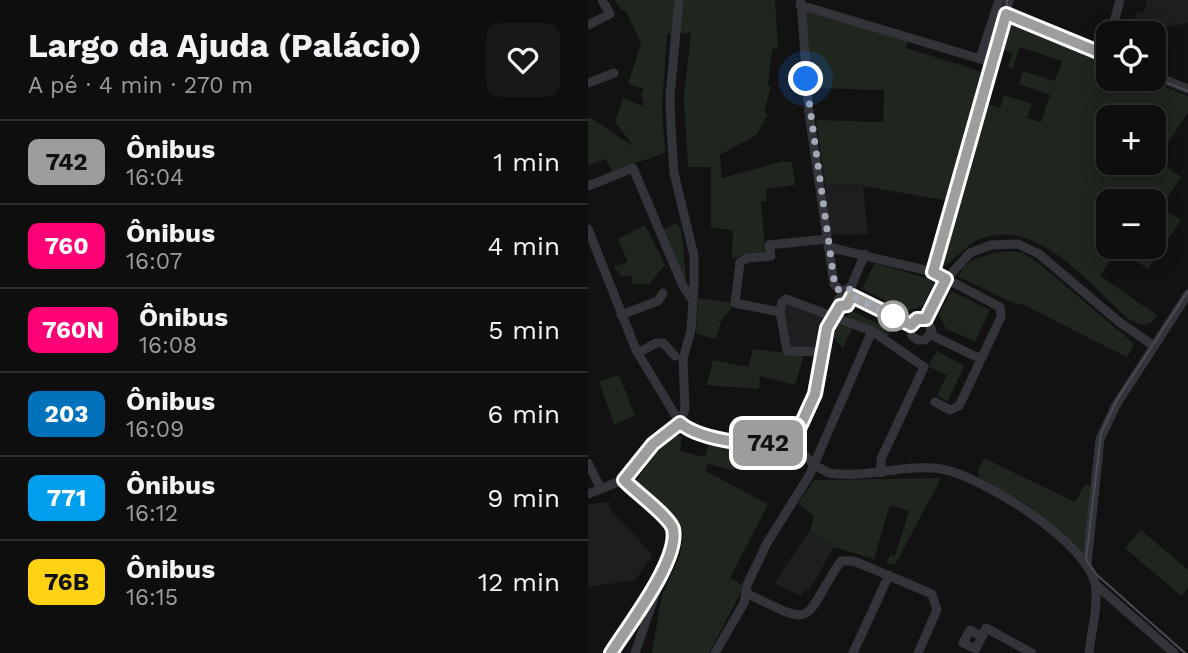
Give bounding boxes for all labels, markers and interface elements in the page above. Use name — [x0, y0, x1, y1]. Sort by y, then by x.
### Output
map controls — [1096, 21, 1166, 259]
button: locate — [1096, 21, 1166, 91]
button: heart — [486, 23, 560, 97]
text: Largo da Ajuda (Palácio) — [28, 26, 422, 65]
your location — [788, 61, 823, 96]
text: A pé · 4 min · 270 m — [28, 72, 253, 99]
button: + — [1096, 105, 1166, 175]
text: Ônibus — [126, 134, 215, 164]
text: 1 min — [493, 147, 560, 177]
text: 742 — [45, 148, 88, 176]
text: 16:04 — [126, 164, 184, 191]
button: − — [1096, 189, 1166, 259]
text: Ônibus — [126, 218, 215, 248]
text: 4 min — [487, 231, 560, 261]
text: 760 — [44, 232, 89, 260]
text: 16:07 — [126, 248, 183, 275]
unlabelled marker — [878, 301, 908, 331]
text: Ônibus — [139, 302, 228, 332]
text: 5 min — [488, 315, 560, 345]
text: 760N — [42, 316, 104, 344]
text: 16:08 — [139, 332, 197, 359]
text: Ônibus — [126, 386, 215, 416]
text: 6 min — [488, 399, 560, 429]
text: 203 — [45, 400, 88, 428]
text: 16:09 — [126, 416, 184, 443]
line badge: 742 — [728, 420, 808, 466]
text: 742 — [747, 429, 789, 457]
text: Ônibus — [126, 470, 215, 500]
text: 9 min — [487, 483, 560, 513]
text: 771 — [47, 484, 86, 512]
text: 16:12 — [126, 500, 178, 527]
text: Ônibus — [126, 554, 215, 584]
text: 12 min — [478, 567, 560, 597]
text: 76B — [44, 568, 89, 596]
text: 16:15 — [126, 584, 178, 611]

